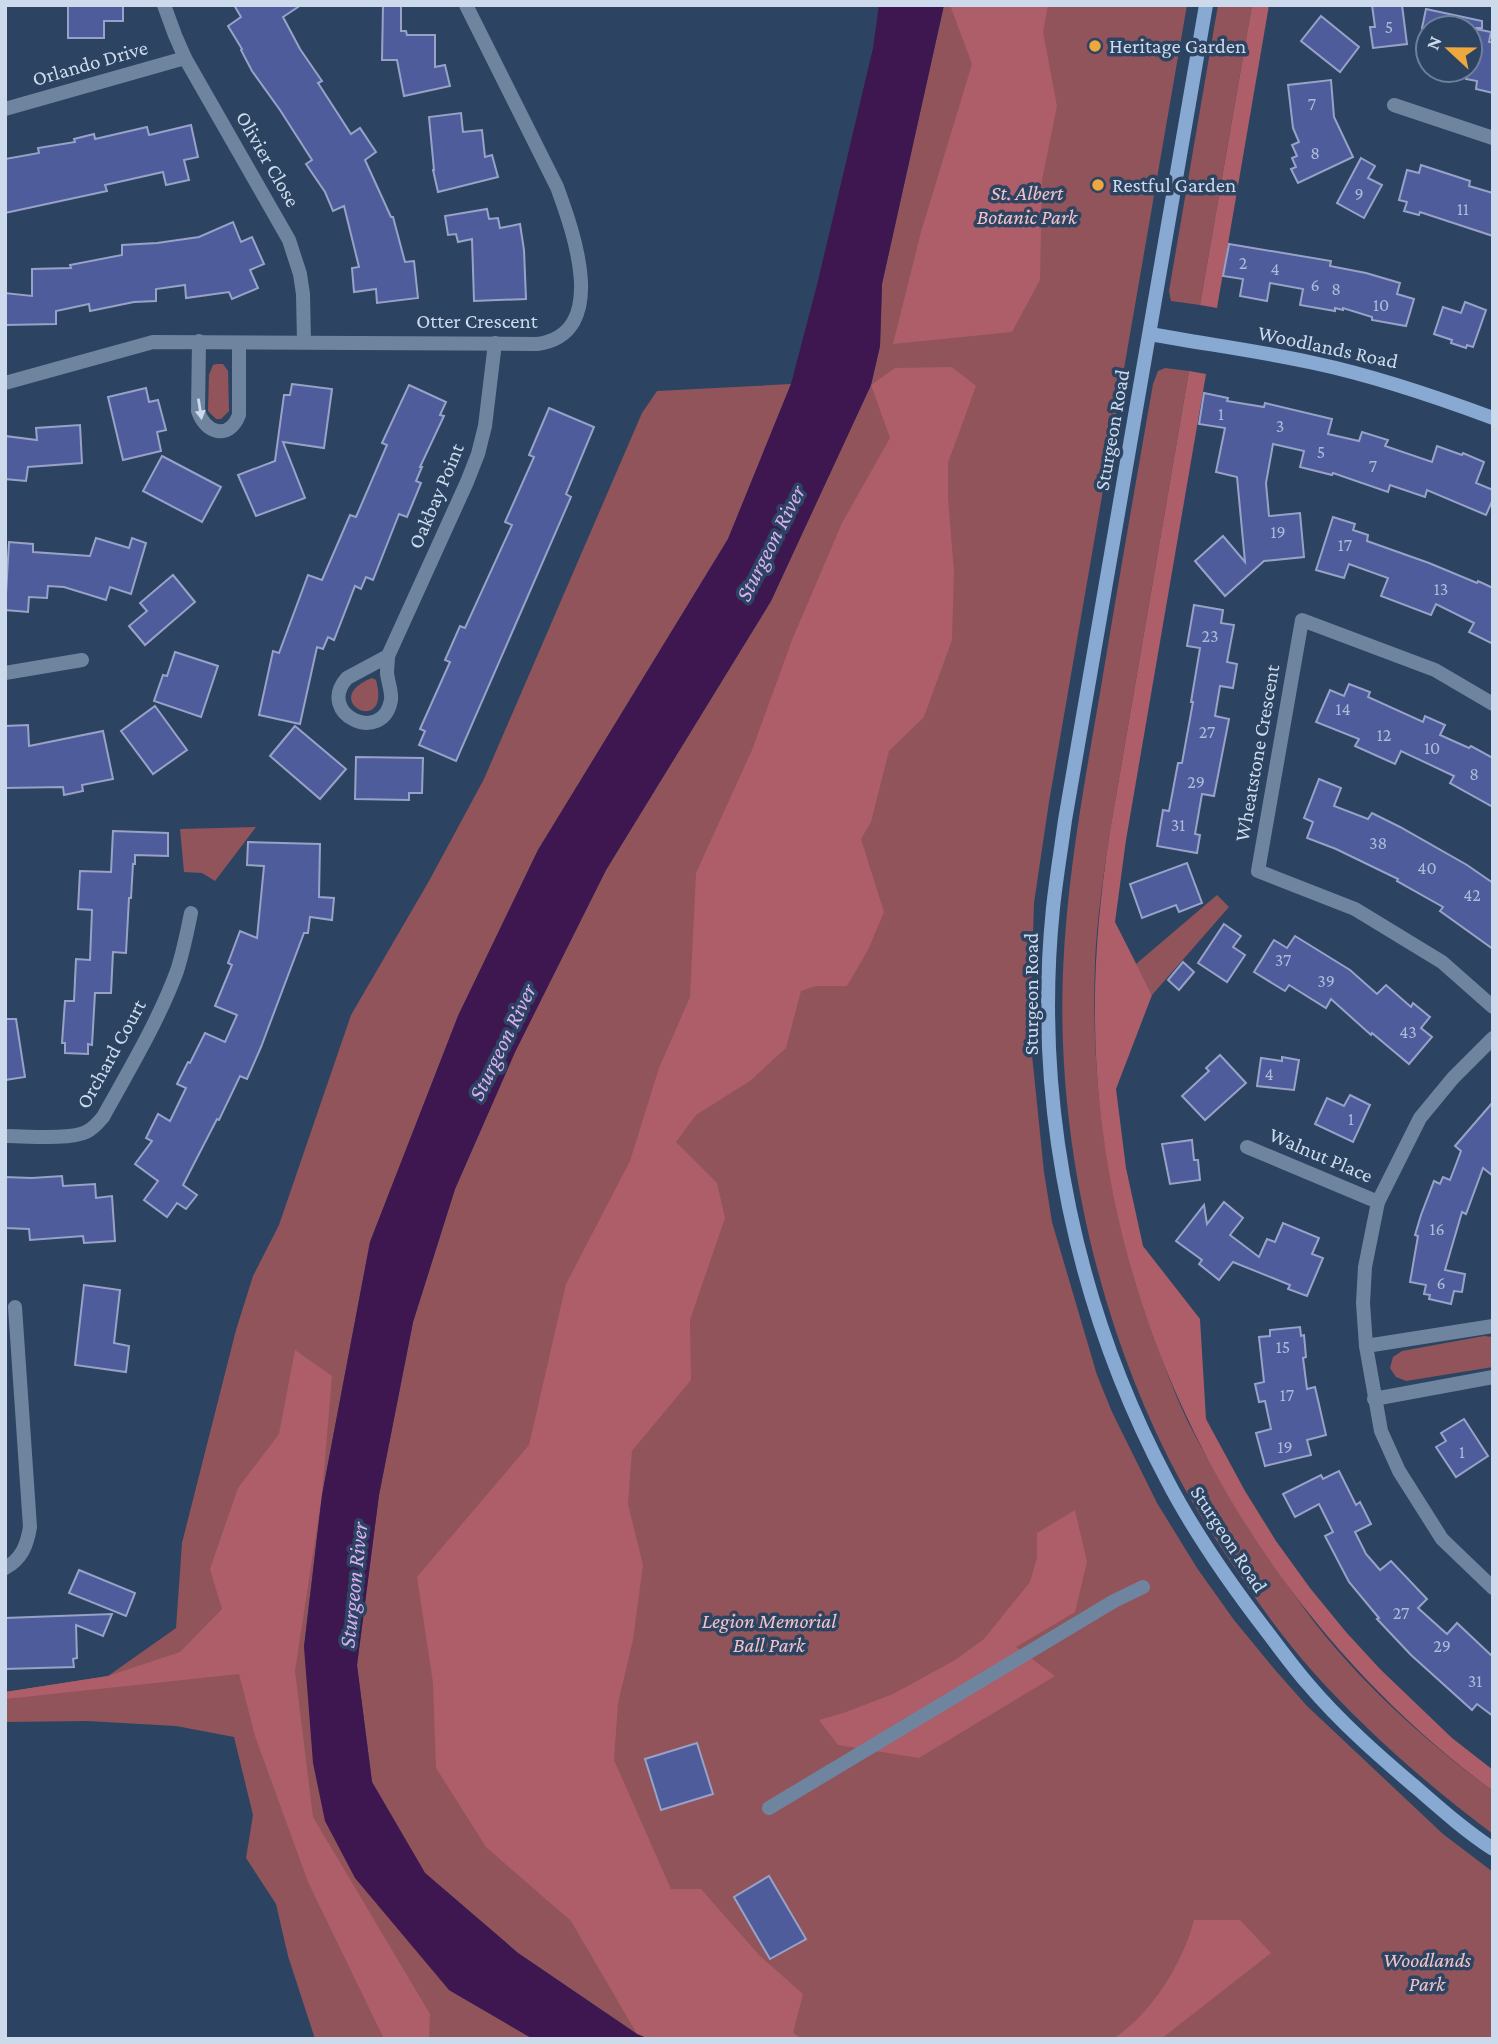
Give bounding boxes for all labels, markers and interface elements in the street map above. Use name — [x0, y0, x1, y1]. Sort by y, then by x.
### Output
north arrow — [1414, 14, 1484, 84]
house number: 5 — [1385, 17, 1393, 37]
text: N — [1422, 33, 1446, 53]
place label: Heritage Garden — [1109, 34, 1246, 58]
street label: Orlando Drive — [29, 35, 151, 91]
marker: Heritage Garden — [1087, 38, 1103, 54]
house number: 7 — [1308, 94, 1316, 114]
street label: Olivier Close — [231, 107, 305, 211]
house number: 8 — [1310, 143, 1320, 163]
place label: Restful Garden — [1112, 173, 1236, 197]
marker: Restful Garden — [1090, 177, 1106, 193]
park label: St. Albert Botanic Park — [977, 181, 1078, 229]
house number: 9 — [1354, 184, 1364, 204]
house number: 11 — [1457, 199, 1469, 219]
house number: 2 — [1239, 253, 1247, 273]
house number: 4 — [1270, 259, 1280, 279]
house number: 6 — [1310, 275, 1320, 295]
house number: 8 — [1331, 279, 1341, 299]
house number: 10 — [1373, 295, 1389, 315]
street label: Otter Crescent — [416, 309, 539, 333]
street label: Woodlands Road — [1256, 320, 1400, 374]
street label: Sturgeon Road — [1090, 368, 1134, 492]
one-way arrow — [195, 398, 206, 420]
house number: 1 — [1218, 404, 1224, 424]
house number: 3 — [1276, 416, 1284, 436]
street label: Oakbay Point — [403, 439, 469, 552]
house number: 5 — [1317, 442, 1325, 462]
house number: 7 — [1369, 456, 1377, 476]
water label: Sturgeon River — [730, 480, 811, 605]
house number: 19 — [1270, 522, 1286, 542]
house number: 17 — [1338, 535, 1352, 555]
house number: 13 — [1434, 579, 1448, 599]
house number: 23 — [1201, 626, 1219, 646]
street label: Wheatstone Crescent — [1230, 662, 1285, 843]
house number: 14 — [1335, 699, 1351, 719]
house number: 27 — [1199, 722, 1215, 742]
house number: 12 — [1377, 725, 1391, 745]
house number: 10 — [1424, 738, 1440, 758]
house number: 8 — [1469, 764, 1479, 784]
house number: 29 — [1187, 772, 1205, 792]
house number: 31 — [1171, 815, 1185, 835]
house number: 38 — [1369, 833, 1387, 853]
house number: 40 — [1417, 858, 1437, 878]
house number: 42 — [1463, 885, 1481, 905]
street label: Sturgeon Road — [1019, 933, 1043, 1055]
house number: 37 — [1275, 950, 1291, 970]
house number: 39 — [1317, 971, 1335, 991]
water label: Sturgeon River — [463, 979, 542, 1104]
street label: Orchard Court — [71, 994, 151, 1113]
house number: 43 — [1399, 1022, 1417, 1042]
house number: 4 — [1264, 1064, 1274, 1084]
house number: 1 — [1348, 1109, 1354, 1129]
street label: Walnut Place — [1265, 1122, 1377, 1188]
house number: 16 — [1429, 1219, 1445, 1239]
house number: 6 — [1436, 1273, 1446, 1293]
house number: 15 — [1276, 1337, 1290, 1357]
house number: 17 — [1280, 1385, 1294, 1405]
house number: 19 — [1277, 1437, 1293, 1457]
house number: 1 — [1459, 1442, 1465, 1462]
street label: Sturgeon Road — [1186, 1481, 1272, 1597]
water label: Sturgeon River — [333, 1520, 373, 1649]
house number: 27 — [1393, 1603, 1409, 1623]
park label: Legion Memorial Ball Park — [702, 1609, 837, 1657]
house number: 29 — [1433, 1636, 1451, 1656]
house number: 31 — [1468, 1671, 1482, 1691]
park label: Woodlands Park — [1383, 1948, 1472, 1996]

